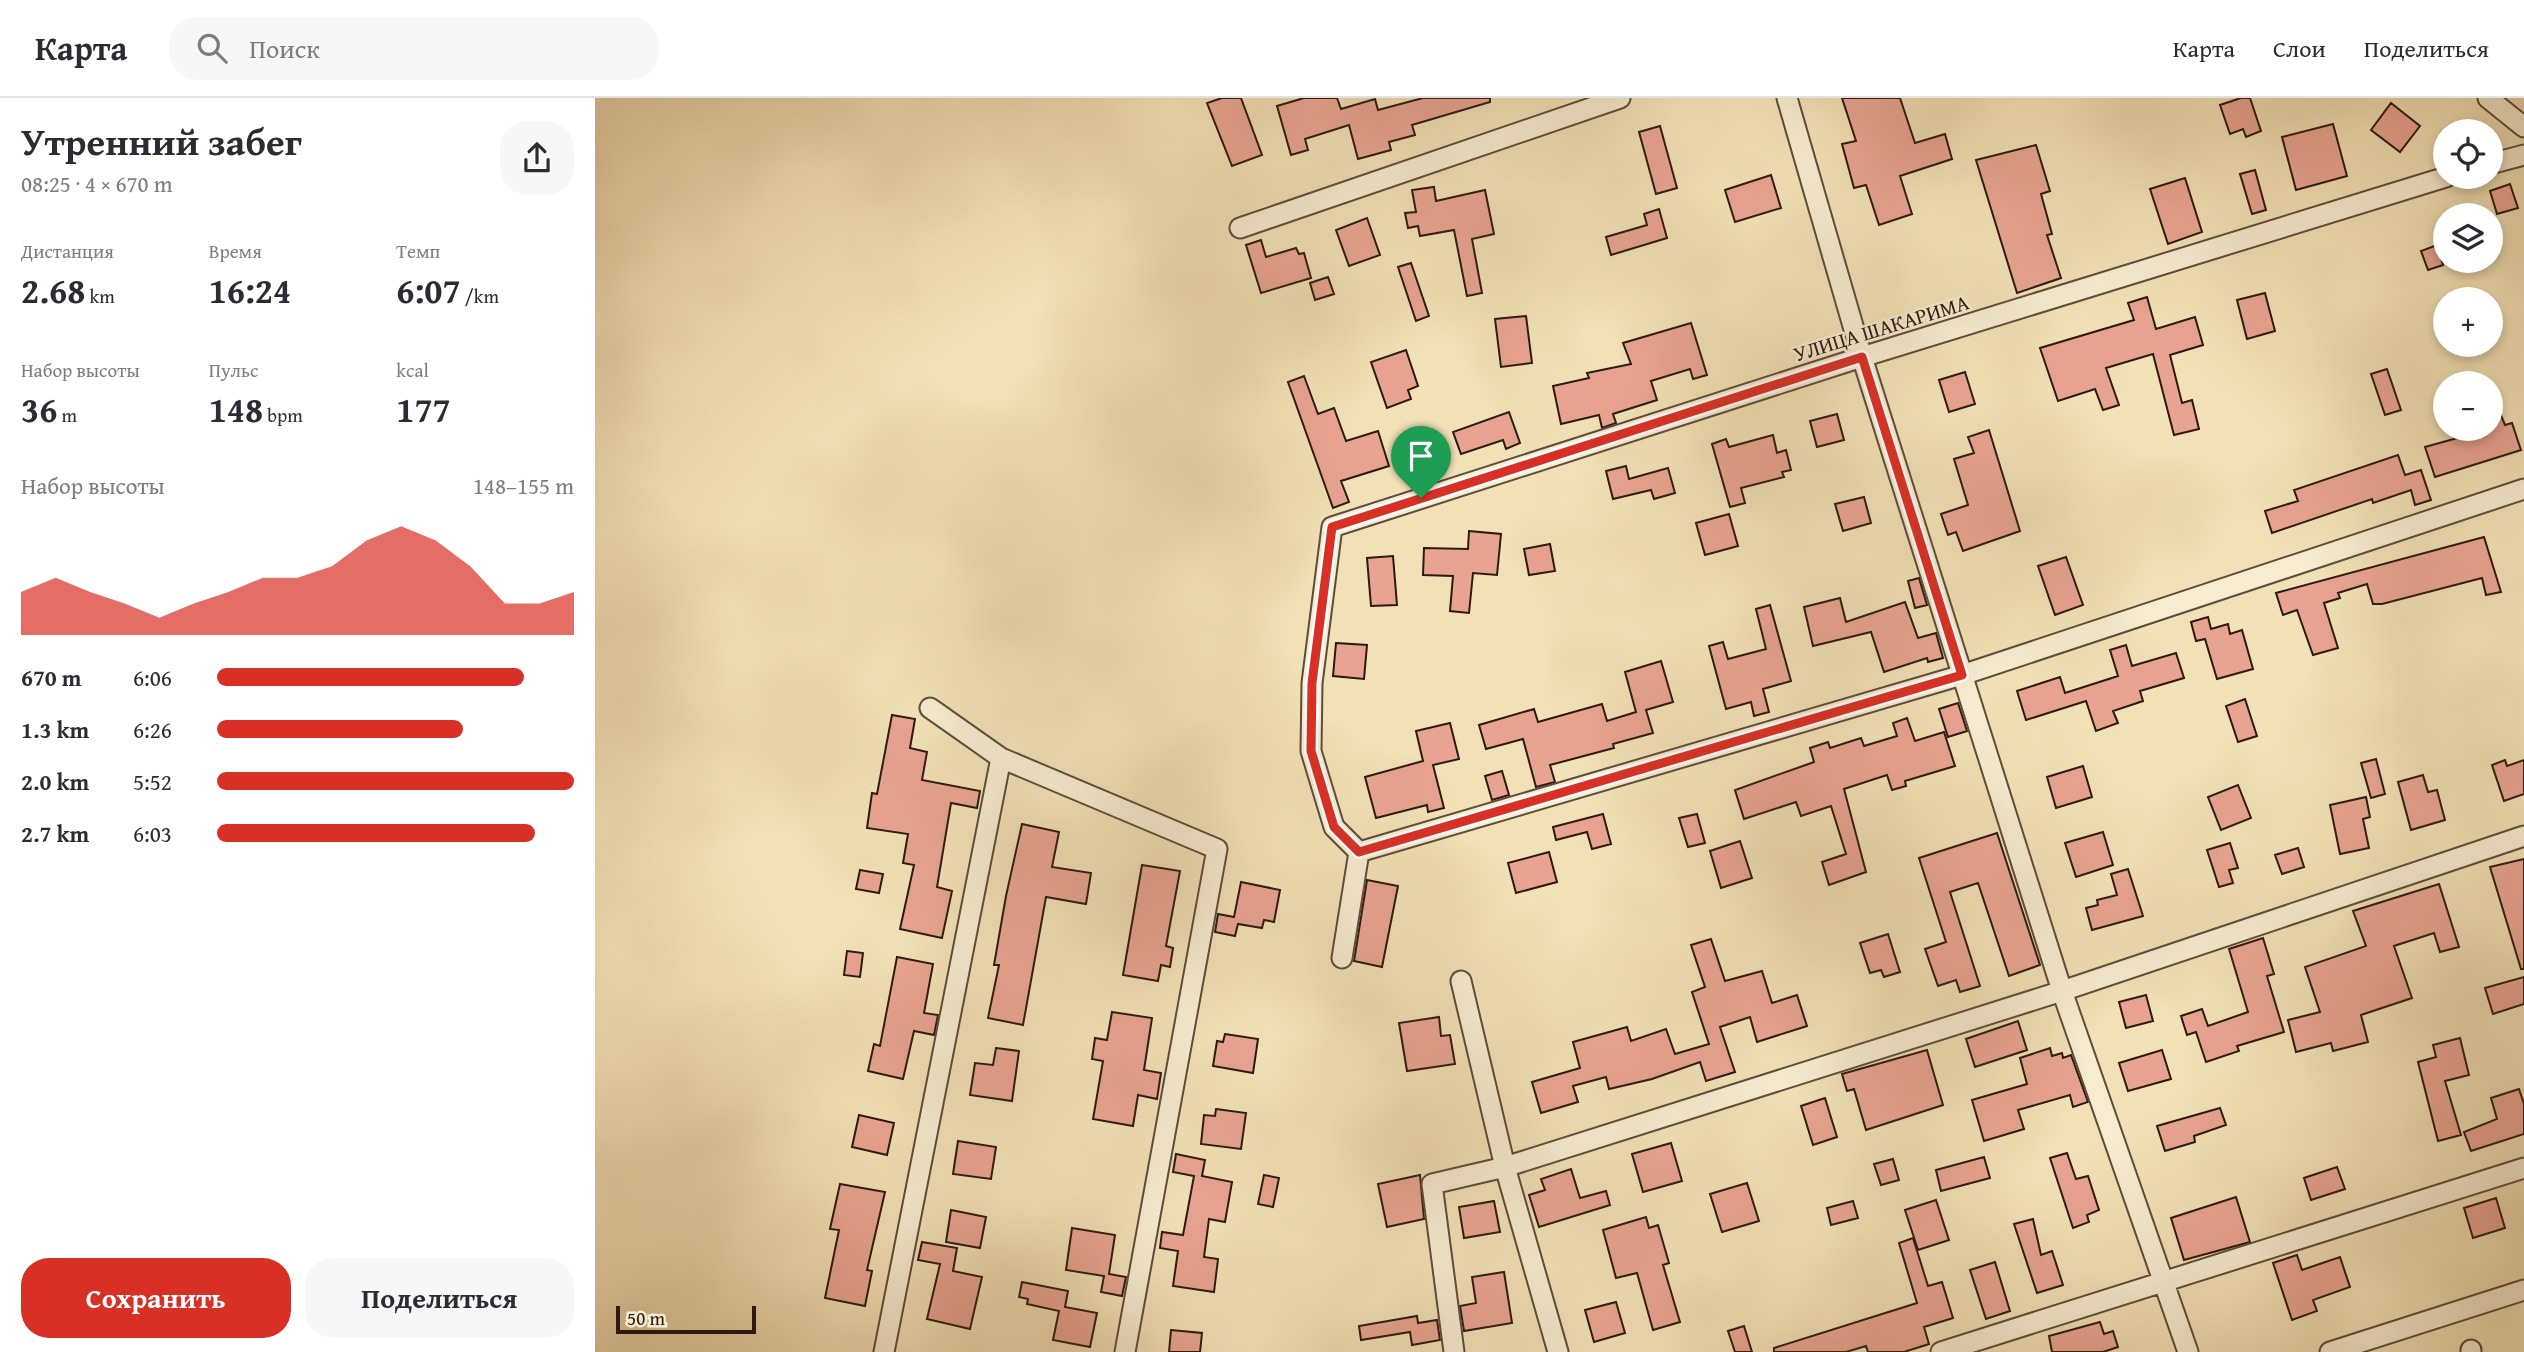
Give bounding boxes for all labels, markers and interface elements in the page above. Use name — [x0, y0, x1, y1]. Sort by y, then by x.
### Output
search box — [169, 17, 659, 80]
text: Карта — [35, 24, 127, 72]
icon: search — [193, 29, 231, 67]
text: Поиск — [249, 29, 320, 68]
text: Карта — [2173, 31, 2235, 66]
text: Слои — [2273, 31, 2326, 66]
text: Поделиться — [2364, 31, 2489, 66]
text: Утренний забег — [21, 113, 302, 169]
map controls — [2433, 119, 2503, 441]
button: locate — [2433, 119, 2503, 189]
button: share — [500, 121, 574, 195]
text: 08:25 · 4 × 670 m — [21, 167, 173, 200]
button: layers — [2433, 203, 2503, 273]
text: Дистанция — [21, 237, 114, 265]
text: Время — [209, 237, 262, 265]
text: Темп — [396, 237, 440, 265]
text: 2.68 — [21, 265, 85, 316]
text: 16:24 — [209, 265, 291, 316]
text: 6:07 — [396, 265, 461, 316]
text: km — [85, 282, 115, 310]
text: /km — [461, 282, 499, 310]
street label: УЛИЦА ШАКАРИМА — [1790, 287, 1973, 369]
button: + — [2433, 287, 2503, 357]
text: Набор высоты — [21, 356, 140, 384]
text: Пульс — [209, 356, 258, 384]
text: kcal — [396, 356, 429, 384]
button: − — [2433, 371, 2503, 441]
text: 36 — [21, 384, 57, 435]
text: 148 — [209, 384, 263, 435]
text: 177 — [396, 384, 451, 435]
text: m — [57, 401, 77, 429]
text: bpm — [263, 401, 303, 429]
pin — [1391, 426, 1451, 498]
icon: arrive — [1402, 437, 1440, 475]
text: Набор высоты — [21, 469, 165, 502]
text: 148–155 m — [473, 469, 574, 502]
text: 670 m — [21, 661, 82, 694]
text: 6:06 — [133, 661, 172, 694]
text: 1.3 km — [21, 713, 89, 746]
text: 6:26 — [133, 713, 172, 746]
text: 2.0 km — [21, 765, 89, 798]
text: 5:52 — [133, 765, 172, 798]
text: 2.7 km — [21, 817, 89, 850]
text: 6:03 — [133, 817, 172, 850]
button: Сохранить — [21, 1258, 291, 1338]
button: Поделиться — [305, 1258, 574, 1338]
scale bar — [616, 1303, 756, 1335]
text: 50 m — [627, 1304, 665, 1332]

